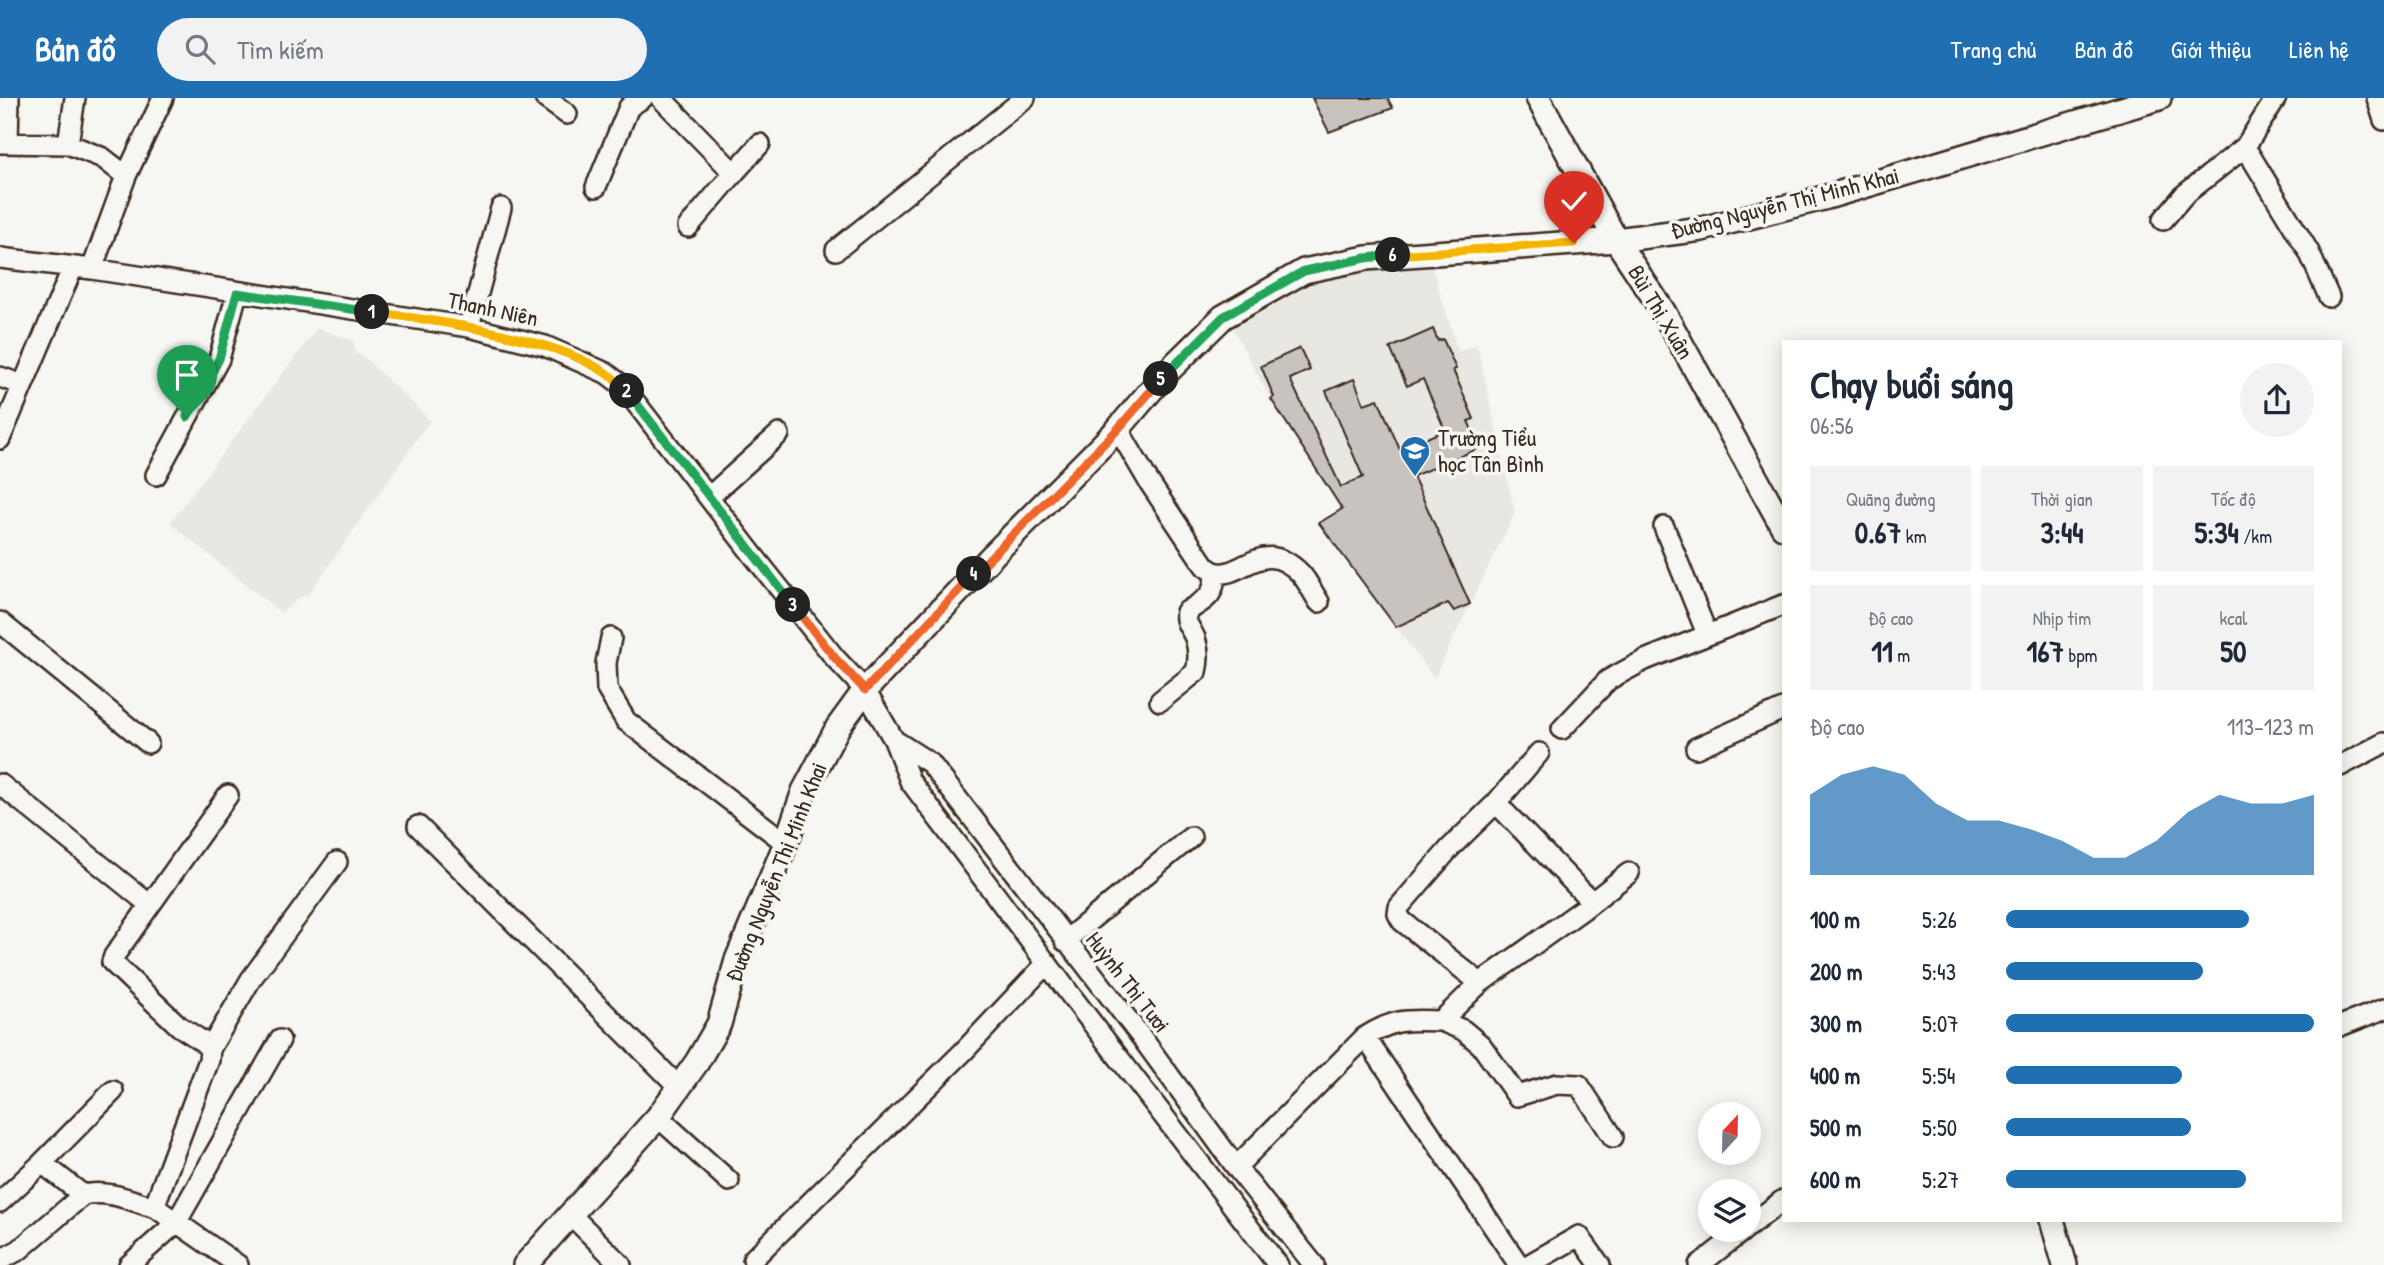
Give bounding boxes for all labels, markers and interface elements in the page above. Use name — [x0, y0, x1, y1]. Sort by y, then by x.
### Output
search box — [157, 18, 647, 81]
text: Bản đồ — [35, 27, 115, 71]
icon: search — [181, 30, 219, 68]
text: Tìm kiếm — [237, 32, 324, 67]
text: Trang chủ — [1950, 33, 2036, 65]
text: Bản đồ — [2074, 33, 2133, 65]
text: Giới thiệu — [2171, 33, 2251, 65]
text: Liên hệ — [2289, 33, 2349, 65]
street label: Đường Nguyễn Thị Minh Khai — [1668, 159, 1902, 246]
pin — [1544, 171, 1604, 243]
icon: check — [1555, 182, 1593, 220]
pin: 6 — [1376, 238, 1410, 272]
text: 6 — [1389, 241, 1396, 267]
street label: Bùi Thị Xuân — [1621, 259, 1702, 365]
street label: Thanh Niên — [445, 284, 541, 333]
pin: 1 — [354, 294, 390, 330]
text: 1 — [368, 298, 375, 324]
pin — [157, 345, 217, 417]
icon: arrive — [168, 356, 206, 394]
text: Chạy buổi sáng — [1810, 358, 2014, 410]
pin: 5 — [1144, 362, 1178, 396]
button: share — [2240, 363, 2314, 437]
text: 5 — [1156, 365, 1165, 391]
pin: 2 — [610, 374, 644, 408]
text: 2 — [622, 377, 631, 403]
text: 06:56 — [1810, 410, 1854, 441]
place label: Trường Tiểu học Tân Bình — [1438, 422, 1544, 479]
school or university icon: Trường Tiểu học Tân Bình — [1398, 434, 1432, 478]
text: Quãng đường — [1846, 486, 1936, 512]
text: Thời gian — [2031, 486, 2093, 512]
text: Tốc độ — [2211, 486, 2256, 512]
text: 0.67 — [1855, 512, 1901, 552]
text: 3:44 — [2041, 512, 2083, 552]
text: 5:34 — [2195, 512, 2239, 552]
text: km — [1901, 523, 1927, 549]
text: /km — [2239, 523, 2272, 549]
pin: 4 — [956, 556, 992, 592]
text: 4 — [970, 560, 977, 586]
pin: 3 — [776, 588, 810, 622]
text: 3 — [788, 591, 797, 617]
text: Độ cao — [1868, 605, 1913, 631]
text: Nhịp tim — [2033, 605, 2091, 631]
text: kcal — [2219, 605, 2247, 631]
text: 11 — [1871, 631, 1893, 671]
text: 167 — [2027, 631, 2064, 671]
text: 50 — [2220, 631, 2246, 671]
text: m — [1893, 642, 1910, 668]
text: bpm — [2064, 642, 2097, 668]
text: Độ cao — [1810, 711, 1864, 742]
text: 113–123 m — [2227, 711, 2314, 742]
street label: Đường Nguyễn Thị Minh Khai — [717, 757, 834, 986]
text: 100 m — [1810, 904, 1860, 935]
text: 5:26 — [1922, 904, 1957, 935]
street label: Huỳnh Thị Tươi — [1079, 925, 1178, 1039]
text: 200 m — [1810, 956, 1862, 987]
text: 5:43 — [1922, 956, 1956, 987]
text: 300 m — [1810, 1008, 1862, 1039]
text: 5:07 — [1922, 1008, 1959, 1039]
text: 400 m — [1810, 1060, 1860, 1091]
text: 5:54 — [1922, 1060, 1955, 1091]
north arrow — [1698, 1102, 1760, 1166]
map controls — [1698, 1102, 1761, 1242]
text: 500 m — [1810, 1112, 1861, 1143]
text: 5:50 — [1922, 1112, 1957, 1143]
text: 600 m — [1810, 1164, 1861, 1195]
text: 5:27 — [1922, 1164, 1959, 1195]
button: layers — [1698, 1179, 1761, 1242]

